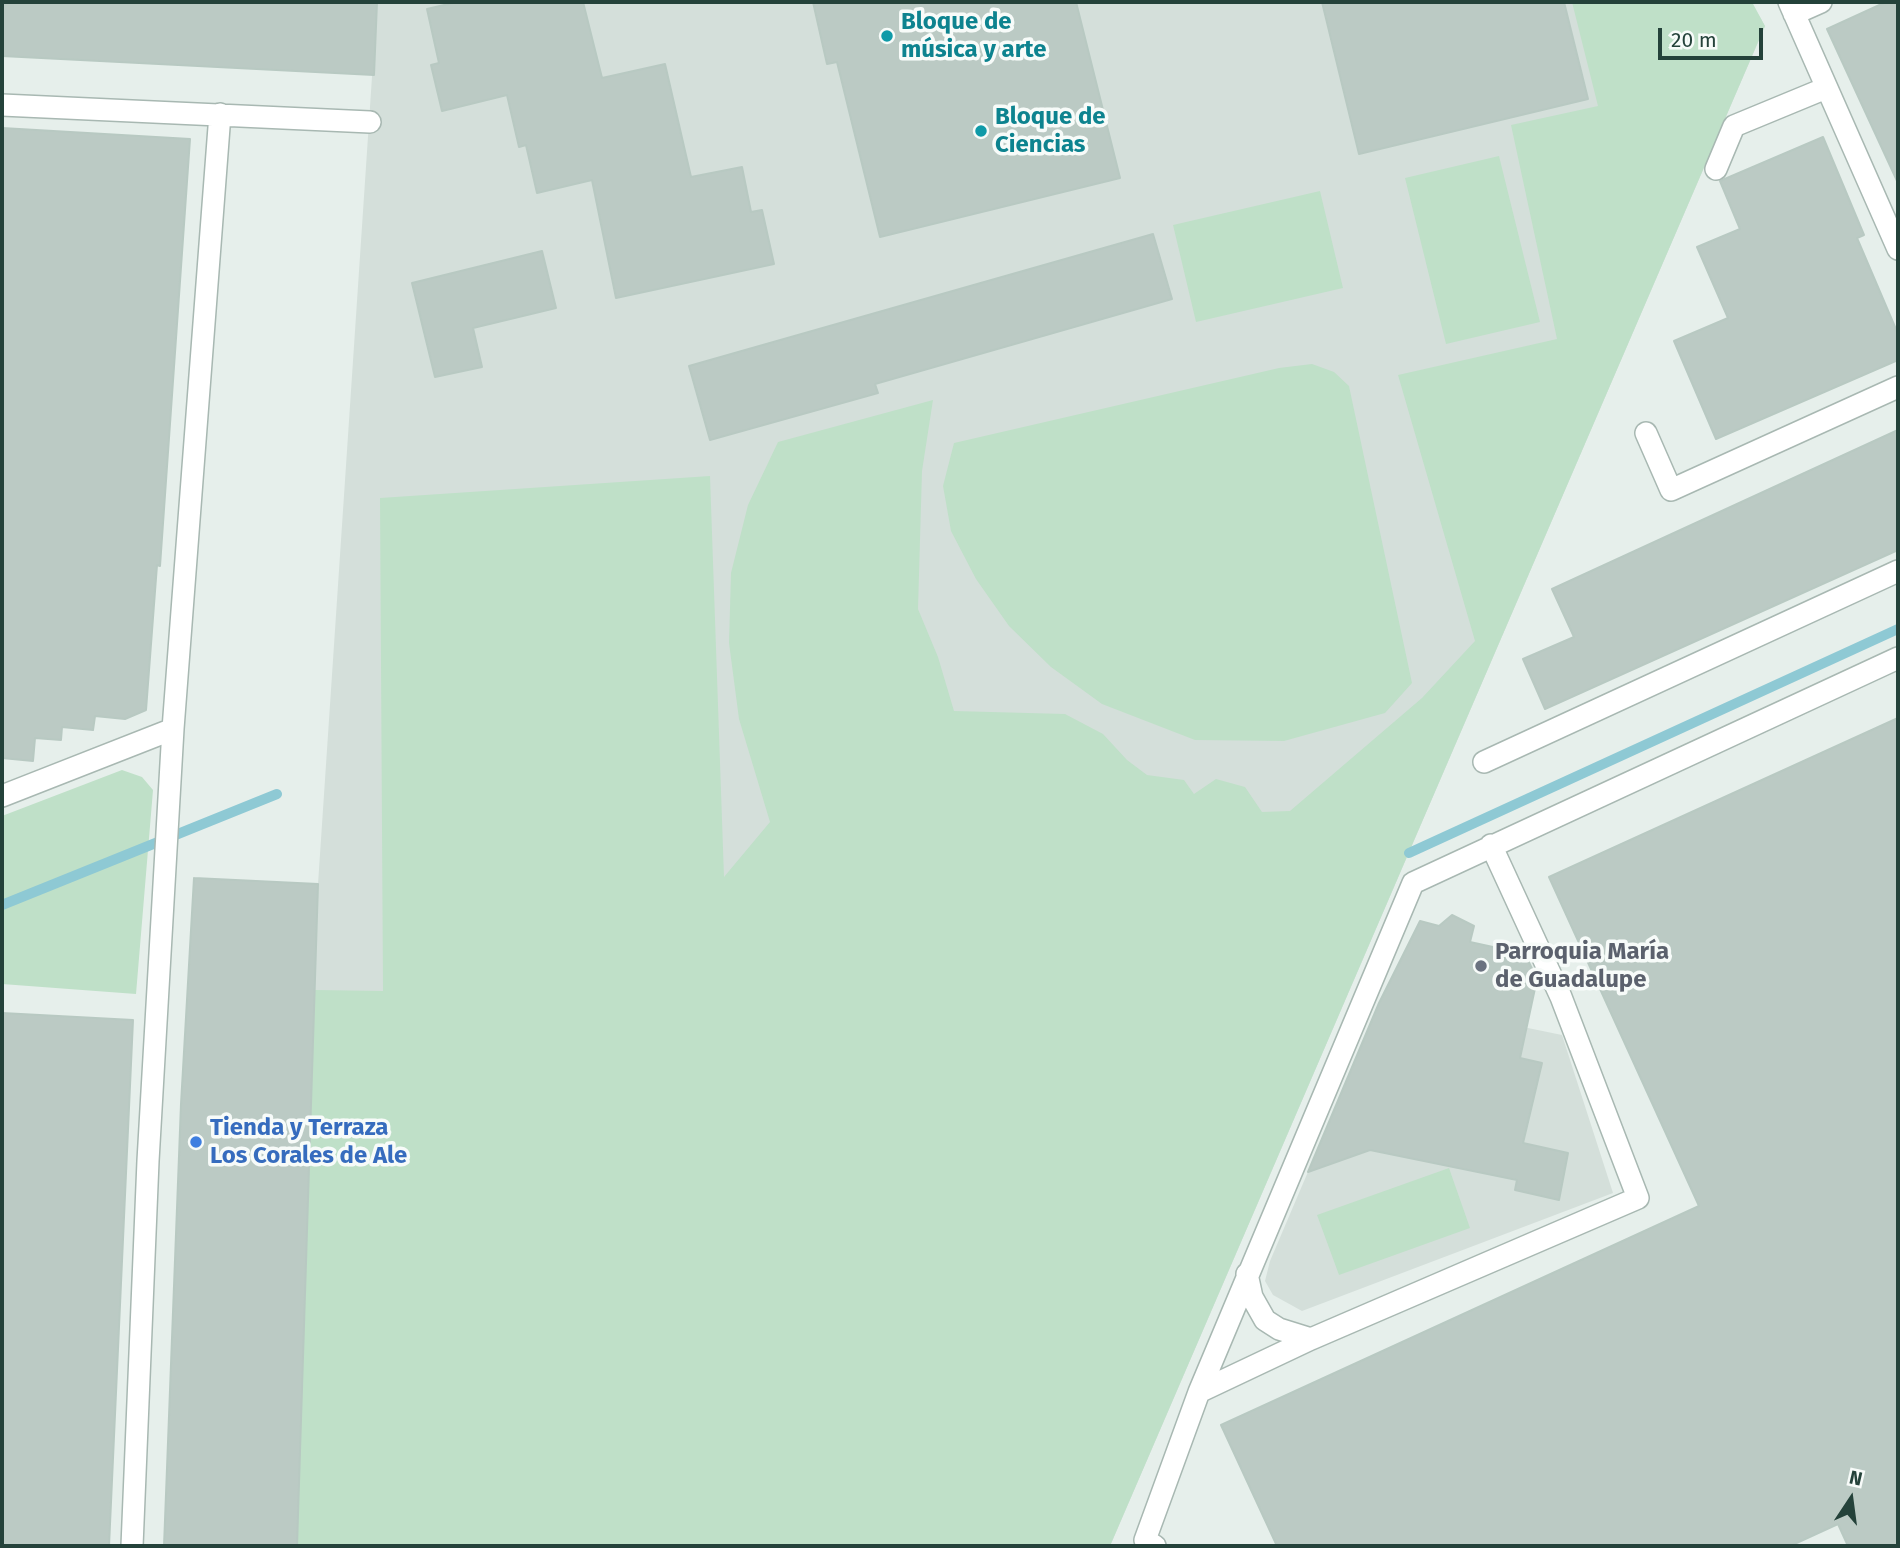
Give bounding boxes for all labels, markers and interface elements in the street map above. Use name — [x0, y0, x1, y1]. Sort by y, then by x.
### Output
place label: Bloque de música y arte — [901, 8, 1046, 64]
scale bar — [1662, 14, 1767, 58]
text: 20 m — [1671, 27, 1717, 53]
marker: Bloque de música y arte — [879, 28, 895, 44]
place label: Bloque de Ciencias — [995, 103, 1106, 159]
marker: Bloque de Ciencias — [973, 123, 989, 139]
place label: Parroquia María de Guadalupe — [1495, 938, 1669, 994]
marker: Parroquia María de Guadalupe — [1473, 958, 1489, 974]
place label: Tienda y Terraza Los Corales de Ale — [210, 1114, 407, 1170]
marker: Tienda y Terraza Los Corales de Ale — [188, 1134, 204, 1150]
north arrow — [1816, 1464, 1886, 1534]
text: N — [1847, 1465, 1865, 1491]

